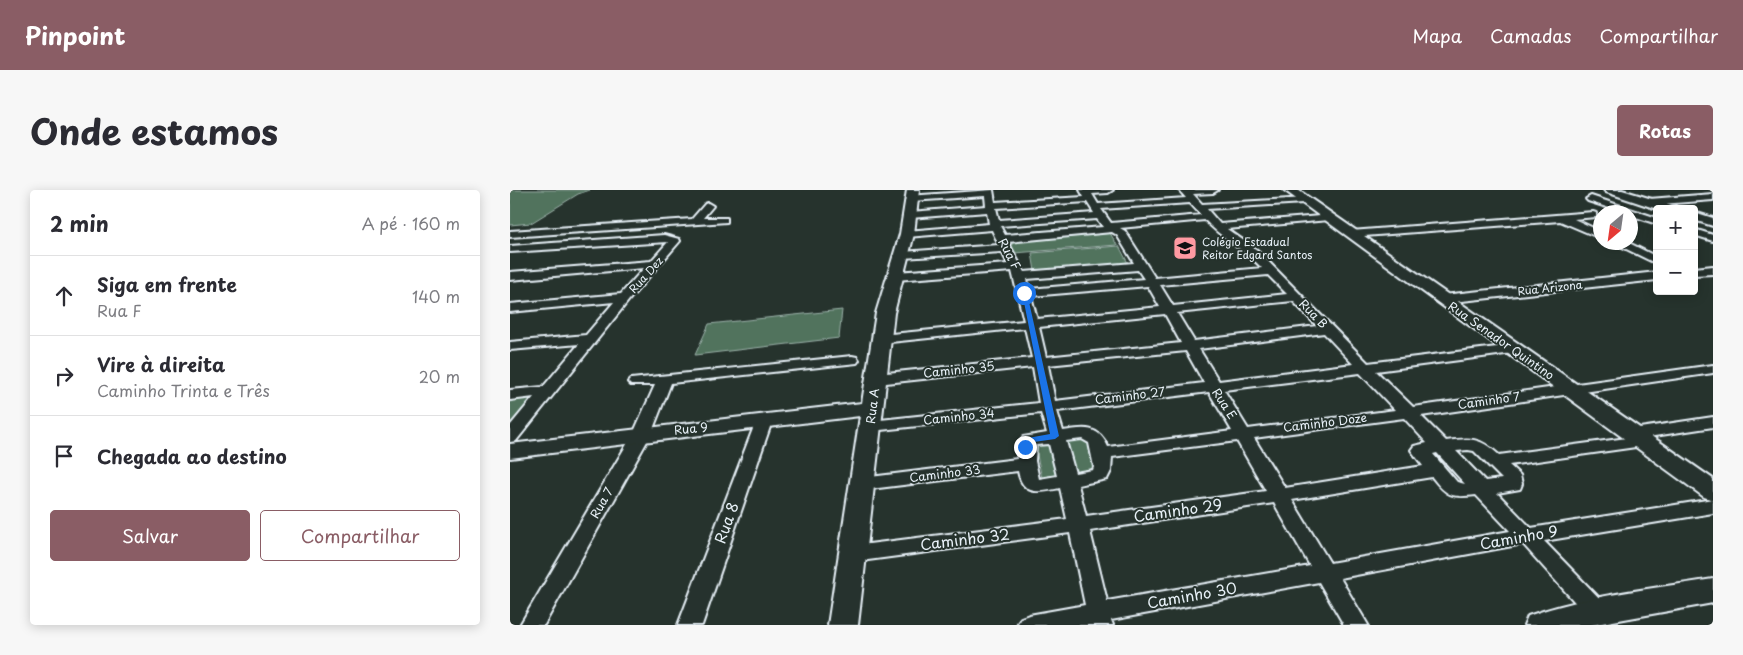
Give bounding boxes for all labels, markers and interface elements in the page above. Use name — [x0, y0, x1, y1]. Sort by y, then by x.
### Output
text: Pinpoint — [25, 17, 126, 53]
text: Mapa — [1412, 22, 1462, 49]
text: Camadas — [1490, 22, 1572, 49]
text: Compartilhar — [1600, 22, 1718, 49]
text: Onde estamos — [30, 104, 278, 157]
button: Rotas — [1617, 105, 1713, 156]
north arrow — [1593, 205, 1638, 250]
map controls — [1653, 205, 1698, 295]
button: + — [1653, 205, 1698, 250]
text: 2 min — [50, 207, 109, 239]
text: A pé · 160 m — [362, 211, 460, 235]
place label: Colégio Estadual Reitor Edgard Santos — [1202, 233, 1312, 263]
street label: Rua F — [994, 235, 1026, 273]
school or university icon: Colégio Estadual Reitor Edgard Santos — [1172, 235, 1198, 261]
button: − — [1653, 250, 1698, 295]
street label: Rua Dez — [625, 253, 667, 297]
text: Siga em frente — [97, 270, 237, 298]
street label: Rua Arizona — [1517, 276, 1583, 299]
icon: ahead — [50, 282, 78, 310]
route start — [1013, 282, 1036, 305]
text: 140 m — [412, 284, 460, 308]
street label: Rua B — [1295, 295, 1332, 332]
street label: Rua Senador Quintino — [1445, 297, 1559, 384]
text: Rua F — [97, 298, 141, 322]
text: Vire à direita — [97, 350, 225, 378]
street label: Caminho 35 — [922, 356, 995, 382]
icon: right — [50, 362, 78, 390]
text: 20 m — [419, 364, 460, 388]
text: Caminho Trinta e Três — [97, 378, 270, 402]
street label: Caminho 27 — [1094, 382, 1166, 408]
street label: Rua E — [1208, 384, 1242, 423]
street label: Rua A — [861, 387, 883, 425]
street label: Caminho 7 — [1457, 387, 1521, 413]
street label: Caminho 34 — [922, 403, 995, 429]
street label: Caminho Doze — [1282, 408, 1368, 436]
street label: Rua 9 — [673, 417, 709, 439]
route end — [1014, 436, 1037, 459]
icon: arrive — [50, 442, 78, 470]
text: Chegada ao destino — [97, 442, 287, 470]
street label: Caminho 33 — [908, 460, 982, 486]
street label: Rua 7 — [585, 483, 617, 521]
street label: Caminho 29 — [1132, 492, 1224, 527]
street label: Rua 8 — [708, 499, 744, 546]
button: Salvar — [50, 510, 250, 561]
button: Compartilhar — [260, 510, 460, 561]
street label: Caminho 9 — [1478, 518, 1560, 555]
street label: Caminho 32 — [919, 522, 1011, 555]
street label: Caminho 30 — [1145, 575, 1238, 614]

